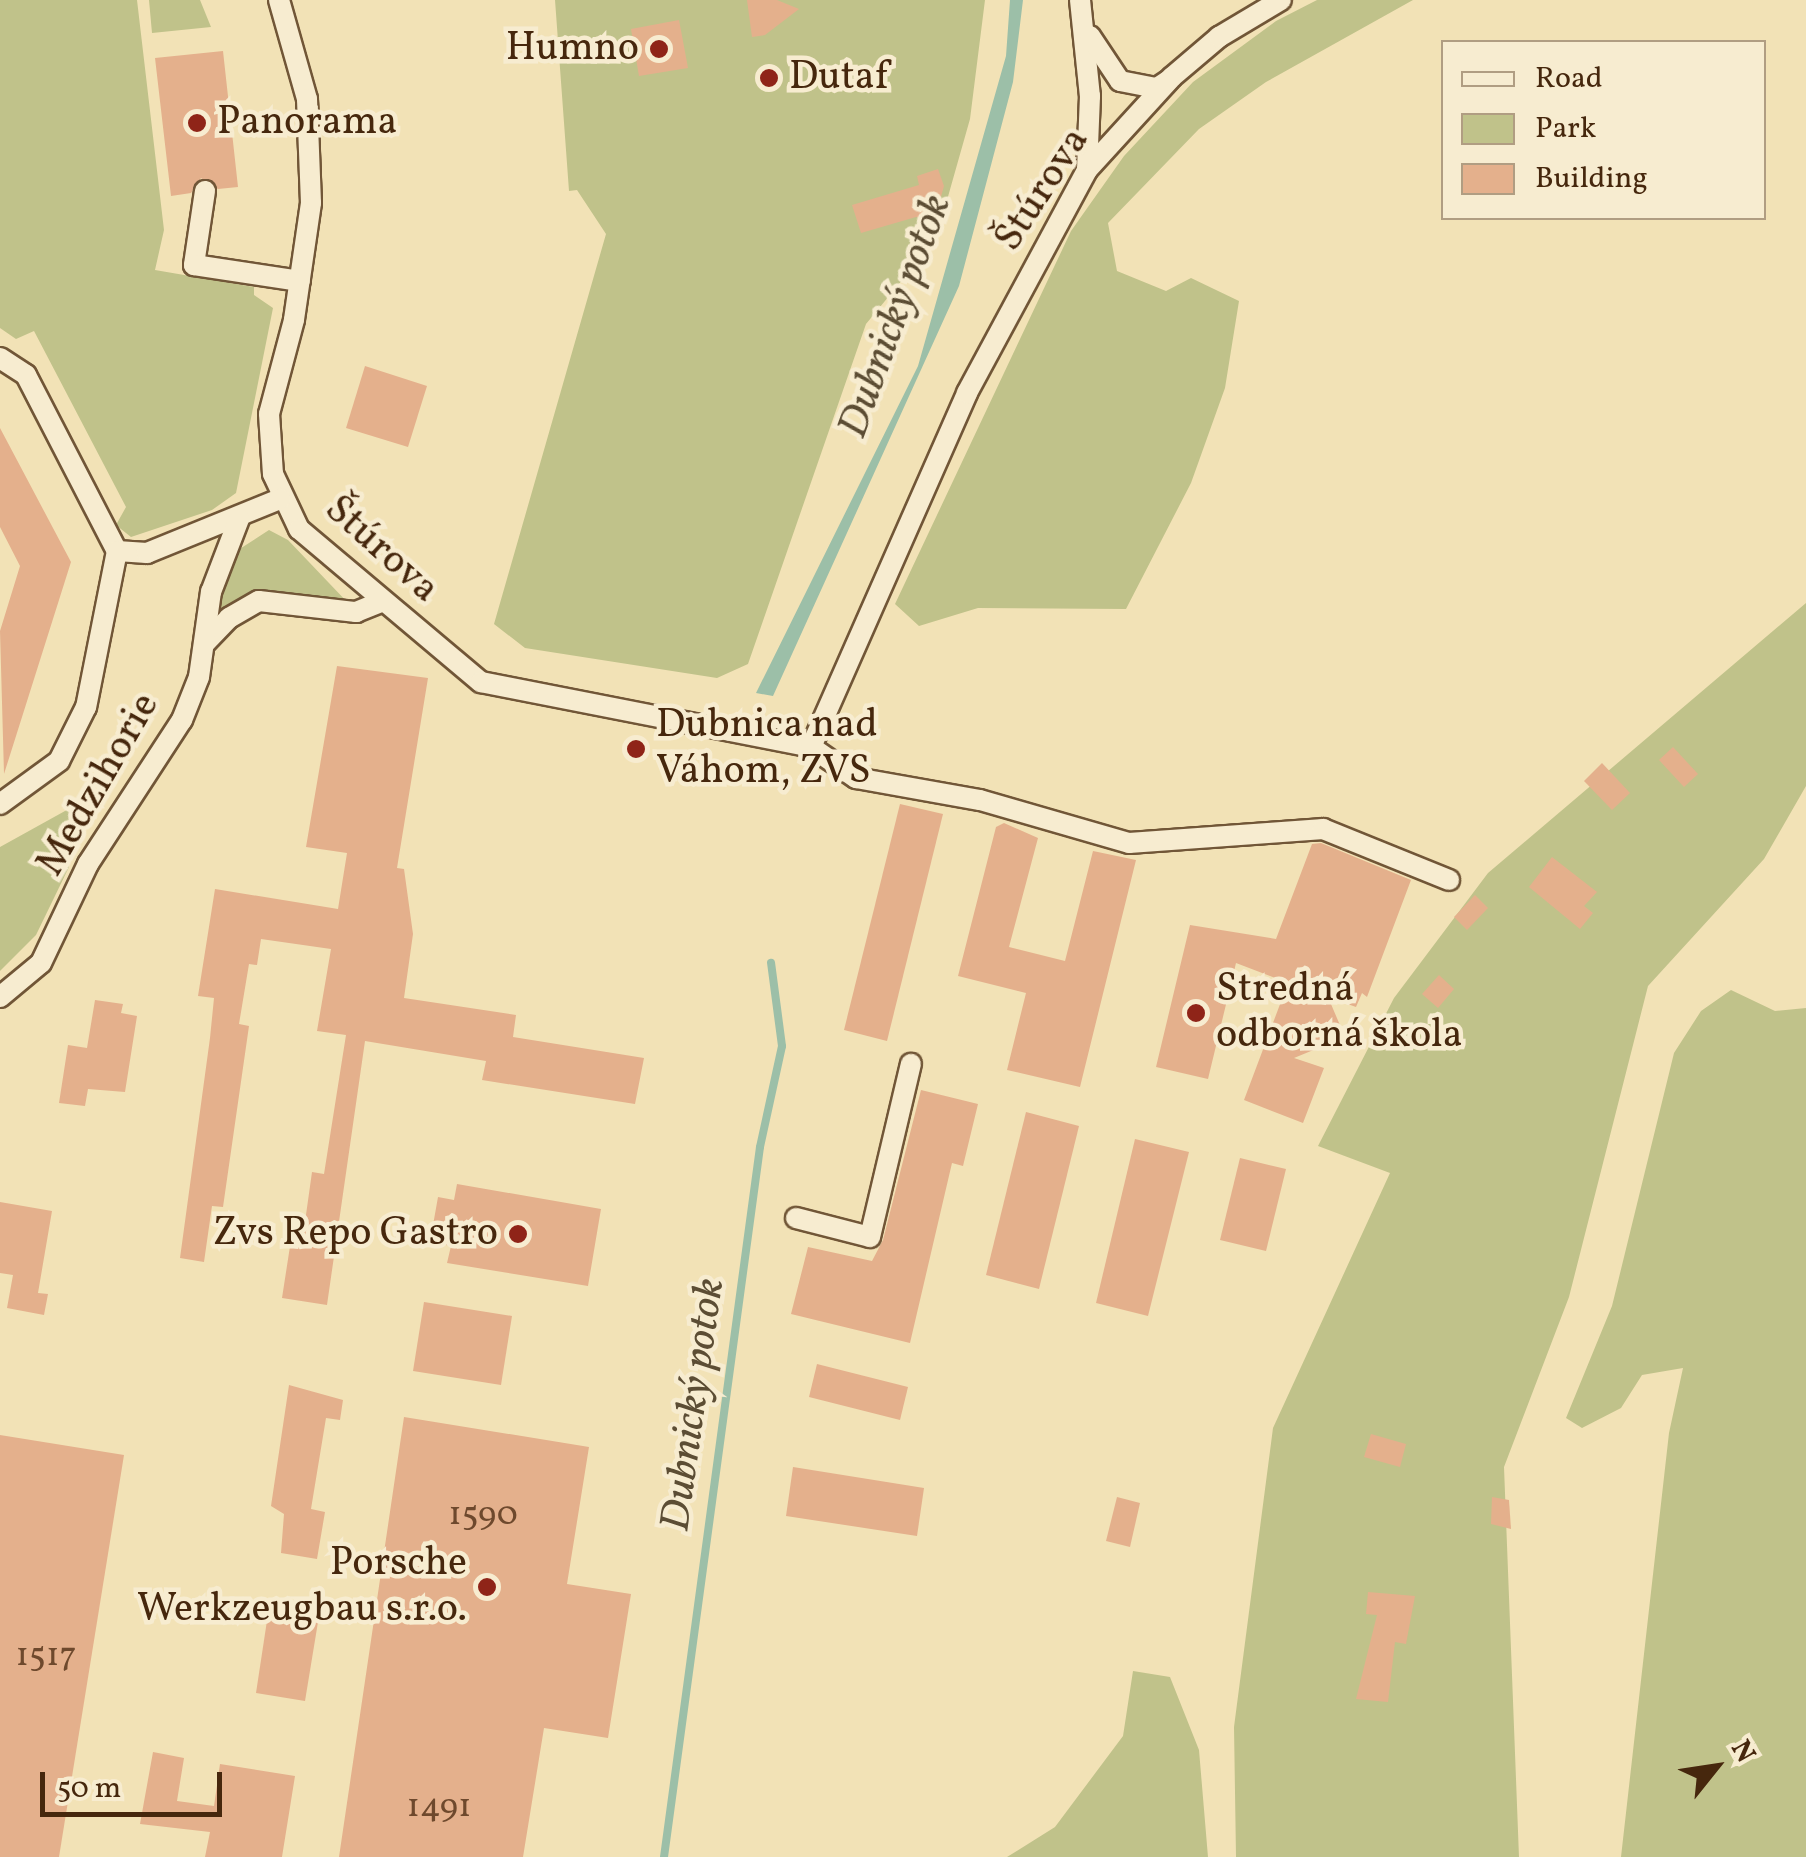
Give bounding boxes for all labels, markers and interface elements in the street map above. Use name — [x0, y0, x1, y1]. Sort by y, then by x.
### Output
place label: Humno — [506, 25, 639, 73]
marker: Humno — [648, 38, 670, 60]
legend — [1441, 40, 1766, 220]
place label: Dutaf — [789, 54, 888, 102]
text: Road — [1535, 58, 1603, 100]
marker: Dutaf — [758, 67, 780, 89]
place label: Panorama — [217, 99, 397, 147]
text: Park — [1535, 108, 1596, 150]
marker: Panorama — [186, 112, 208, 134]
street label: Štúrova — [985, 119, 1101, 261]
text: Building — [1535, 158, 1648, 200]
water label: Dubnický potok — [830, 189, 964, 445]
street label: Štúrova — [314, 486, 448, 614]
street label: Medzihorie — [27, 685, 171, 885]
place label: Dubnica nad Váhom, ZVS — [656, 702, 878, 796]
marker: Dubnica nad Váhom, ZVS — [625, 738, 647, 760]
place label: Stredná odborná škola — [1216, 966, 1463, 1060]
marker: Stredná odborná škola — [1185, 1002, 1207, 1024]
place label: Zvs Repo Gastro — [212, 1210, 498, 1258]
marker: Zvs Repo Gastro — [507, 1223, 529, 1245]
water label: Dubnický potok — [652, 1275, 738, 1535]
house number: 1590 — [448, 1494, 518, 1536]
place label: Porsche Werkzeugbau s.r.o. — [137, 1540, 467, 1634]
marker: Porsche Werkzeugbau s.r.o. — [476, 1576, 498, 1598]
house number: 1517 — [16, 1635, 76, 1677]
north arrow — [1666, 1717, 1766, 1817]
text: N — [1720, 1733, 1764, 1770]
scale bar — [45, 1752, 228, 1814]
text: 50 m — [57, 1768, 121, 1810]
house number: 1491 — [406, 1786, 472, 1828]

